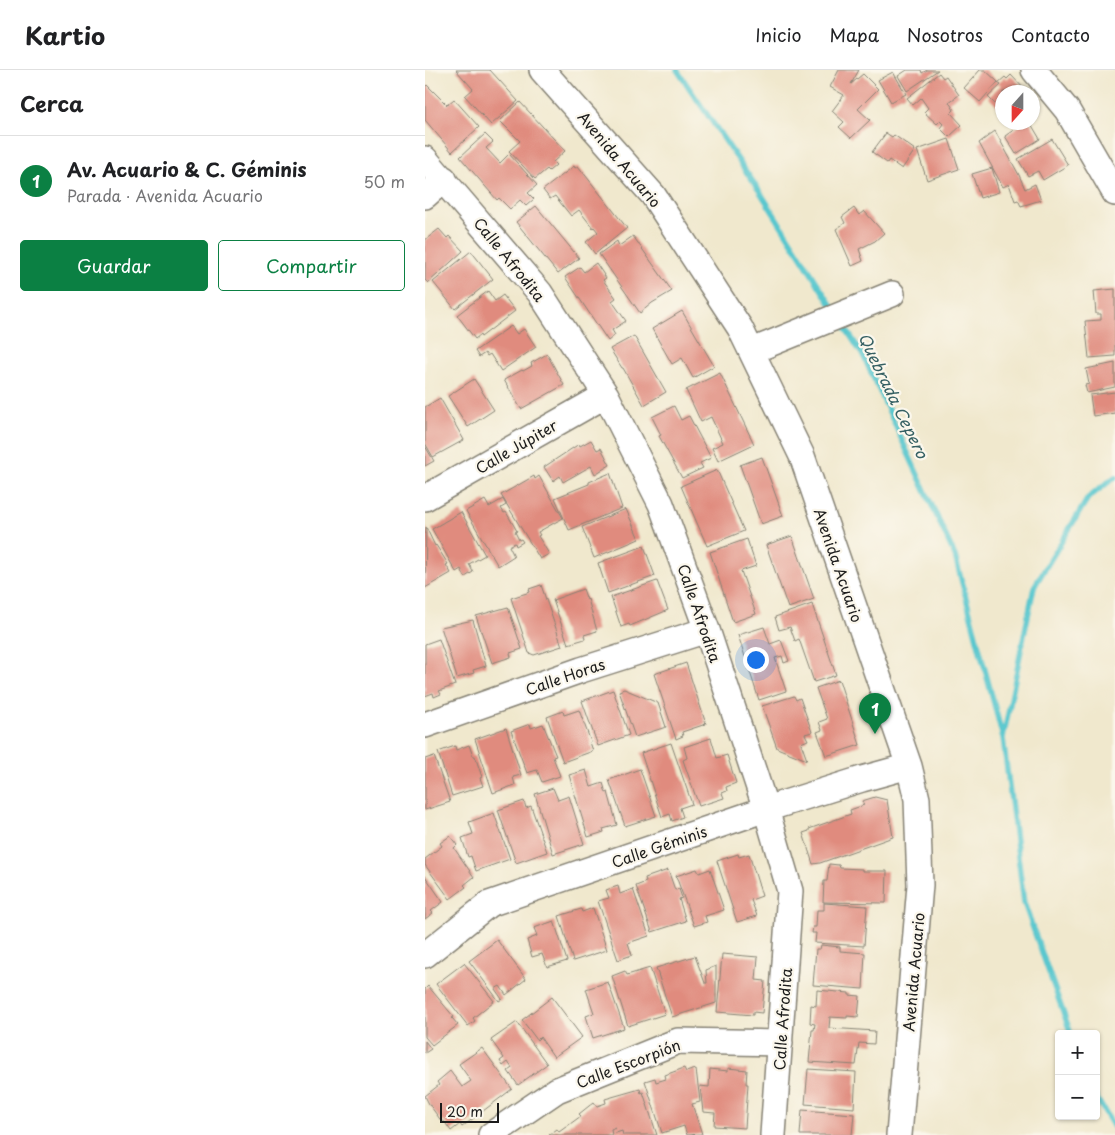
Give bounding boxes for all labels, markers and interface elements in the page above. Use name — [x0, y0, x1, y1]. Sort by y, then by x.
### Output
text: Kartio — [25, 17, 105, 53]
text: Inicio — [755, 21, 802, 48]
text: Mapa — [830, 21, 879, 48]
text: Nosotros — [907, 21, 983, 48]
text: Contacto — [1011, 21, 1090, 48]
north arrow — [995, 85, 1040, 130]
text: Cerca — [20, 87, 84, 119]
street label: Avenida Acuario — [573, 106, 667, 212]
text: Av. Acuario & C. Géminis — [67, 155, 307, 183]
text: 1 — [32, 169, 40, 193]
text: 50 m — [364, 169, 405, 193]
text: Parada · Avenida Acuario — [67, 183, 263, 207]
street label: Calle Afrodita — [469, 212, 552, 307]
button: Guardar — [20, 240, 208, 291]
button: Compartir — [218, 240, 405, 291]
water label: Quebrada Cepero — [853, 328, 935, 463]
street label: Calle Júpiter — [471, 413, 561, 479]
street label: Avenida Acuario — [809, 505, 869, 625]
street label: Calle Afrodita — [672, 561, 728, 666]
your location — [743, 647, 769, 673]
street label: Calle Horas — [522, 652, 608, 700]
pin: 1 — [859, 693, 891, 734]
street label: Calle Géminis — [608, 819, 710, 873]
street label: Avenida Acuario — [896, 912, 930, 1032]
street label: Calle Afrodita — [767, 966, 797, 1071]
map controls — [1055, 1030, 1100, 1120]
button: + — [1055, 1030, 1100, 1075]
street label: Calle Escorpión — [572, 1033, 684, 1093]
button: − — [1055, 1075, 1100, 1120]
scale bar — [440, 1100, 499, 1123]
text: 20 m — [447, 1101, 483, 1122]

